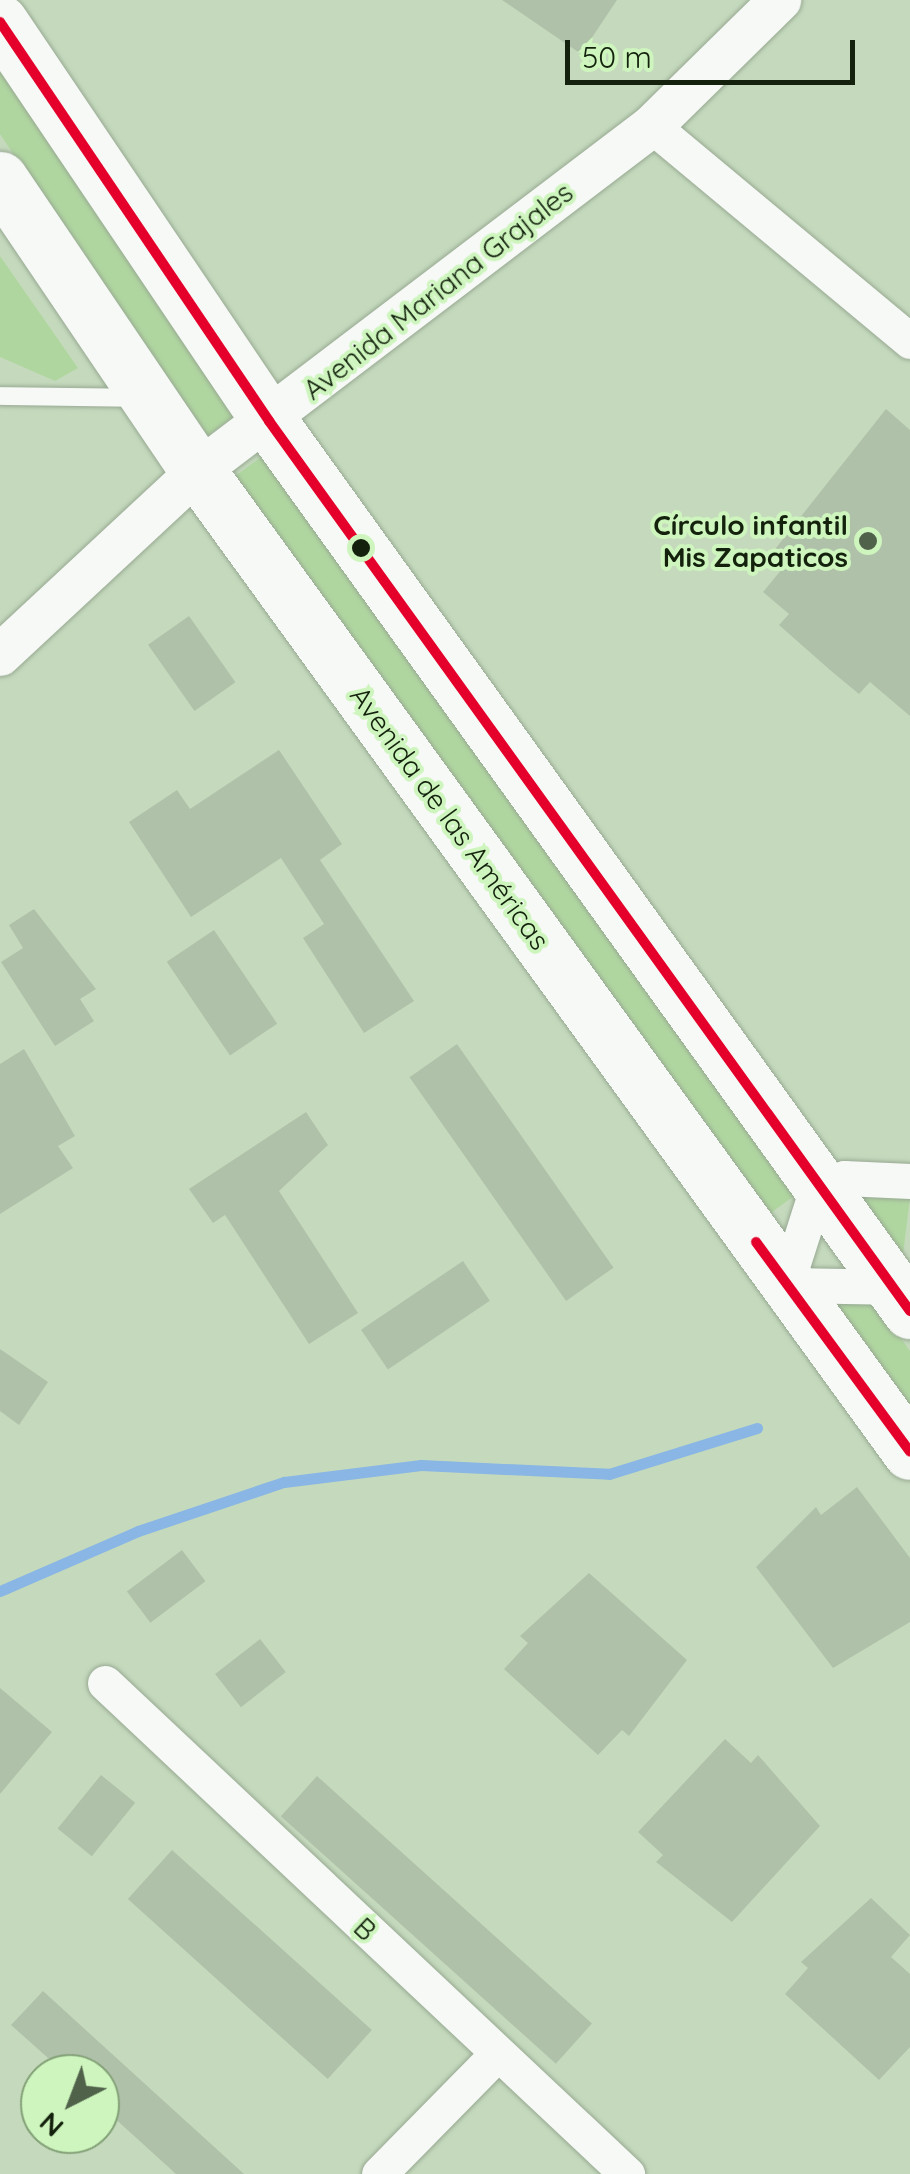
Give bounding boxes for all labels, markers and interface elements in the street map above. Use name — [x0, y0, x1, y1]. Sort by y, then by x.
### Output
scale bar — [570, 20, 860, 82]
text: 50 m — [582, 38, 652, 76]
street label: Avenida Mariana Grajales — [297, 175, 579, 407]
place label: Círculo infantil Mis Zapaticos — [653, 508, 848, 574]
marker: Círculo infantil Mis Zapaticos — [857, 530, 879, 552]
unlabelled marker — [351, 538, 371, 558]
street label: Avenida de las Américas — [343, 680, 557, 956]
street label: B — [347, 1910, 383, 1948]
north arrow — [20, 2054, 120, 2154]
text: N — [32, 2105, 70, 2145]

